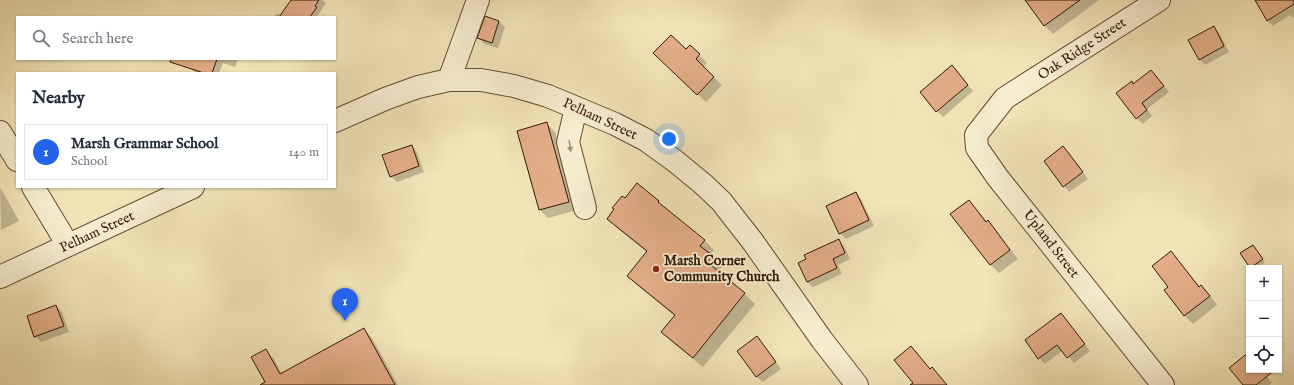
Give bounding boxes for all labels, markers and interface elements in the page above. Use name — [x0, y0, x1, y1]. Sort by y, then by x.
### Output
street label: Oak Ridge Street — [1034, 14, 1130, 84]
search box — [16, 16, 336, 60]
icon: search — [30, 27, 52, 49]
text: Search here — [62, 29, 133, 48]
text: Nearby — [32, 88, 85, 109]
street label: Pelham Street — [560, 94, 640, 144]
your location — [659, 129, 679, 149]
text: Marsh Grammar School — [71, 134, 218, 153]
one-way arrow — [566, 139, 573, 152]
text: 1 — [44, 144, 48, 161]
text: 140 m — [289, 144, 319, 161]
text: School — [71, 153, 108, 170]
street label: Upland Street — [1019, 206, 1083, 282]
street label: Pelham Street — [57, 207, 137, 257]
place label: Marsh Corner Community Church — [664, 252, 780, 286]
marker: Marsh Corner Community Church — [651, 264, 661, 274]
map controls — [1246, 265, 1282, 373]
button: + — [1246, 265, 1282, 301]
pin: 1 — [332, 288, 358, 321]
button: − — [1246, 301, 1282, 337]
button: locate — [1246, 337, 1282, 373]

